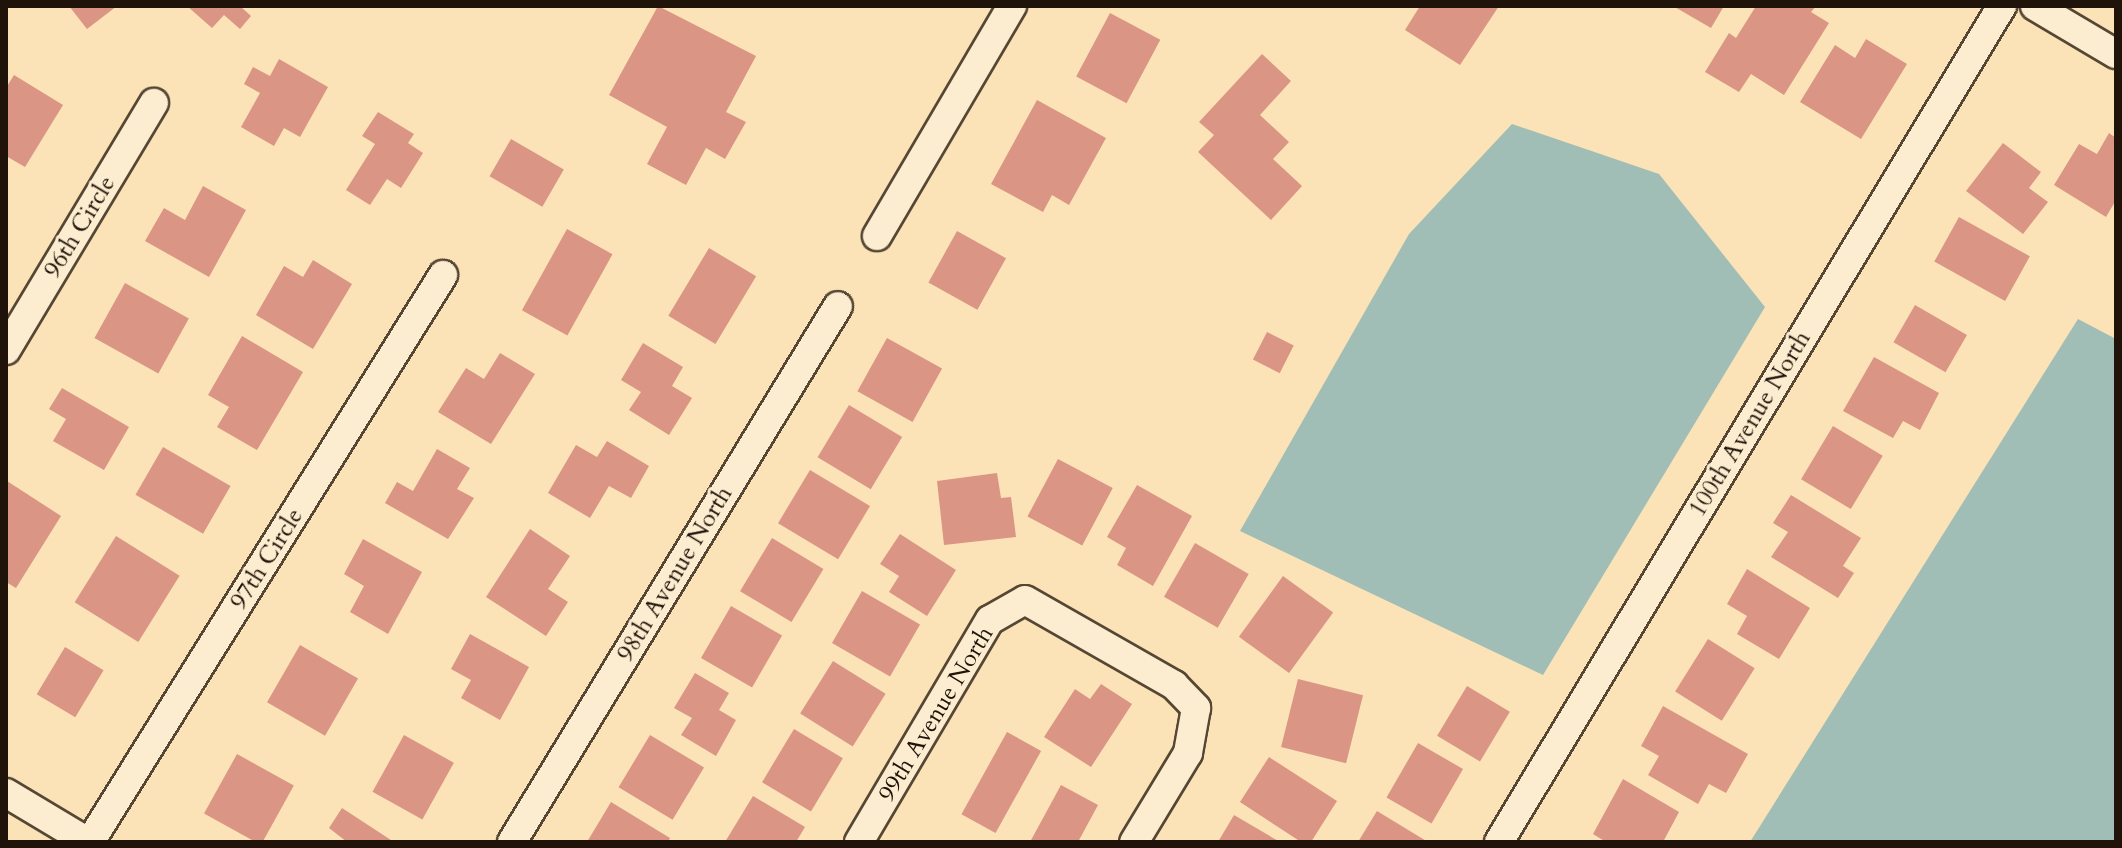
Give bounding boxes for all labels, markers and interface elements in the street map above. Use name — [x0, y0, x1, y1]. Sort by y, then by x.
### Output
street label: 96th Circle — [38, 171, 122, 283]
street label: 100th Avenue North — [1683, 326, 1817, 522]
street label: 98th Avenue North — [611, 481, 739, 667]
street label: 97th Circle — [225, 503, 309, 615]
street label: 99th Avenue North — [872, 621, 1000, 807]

